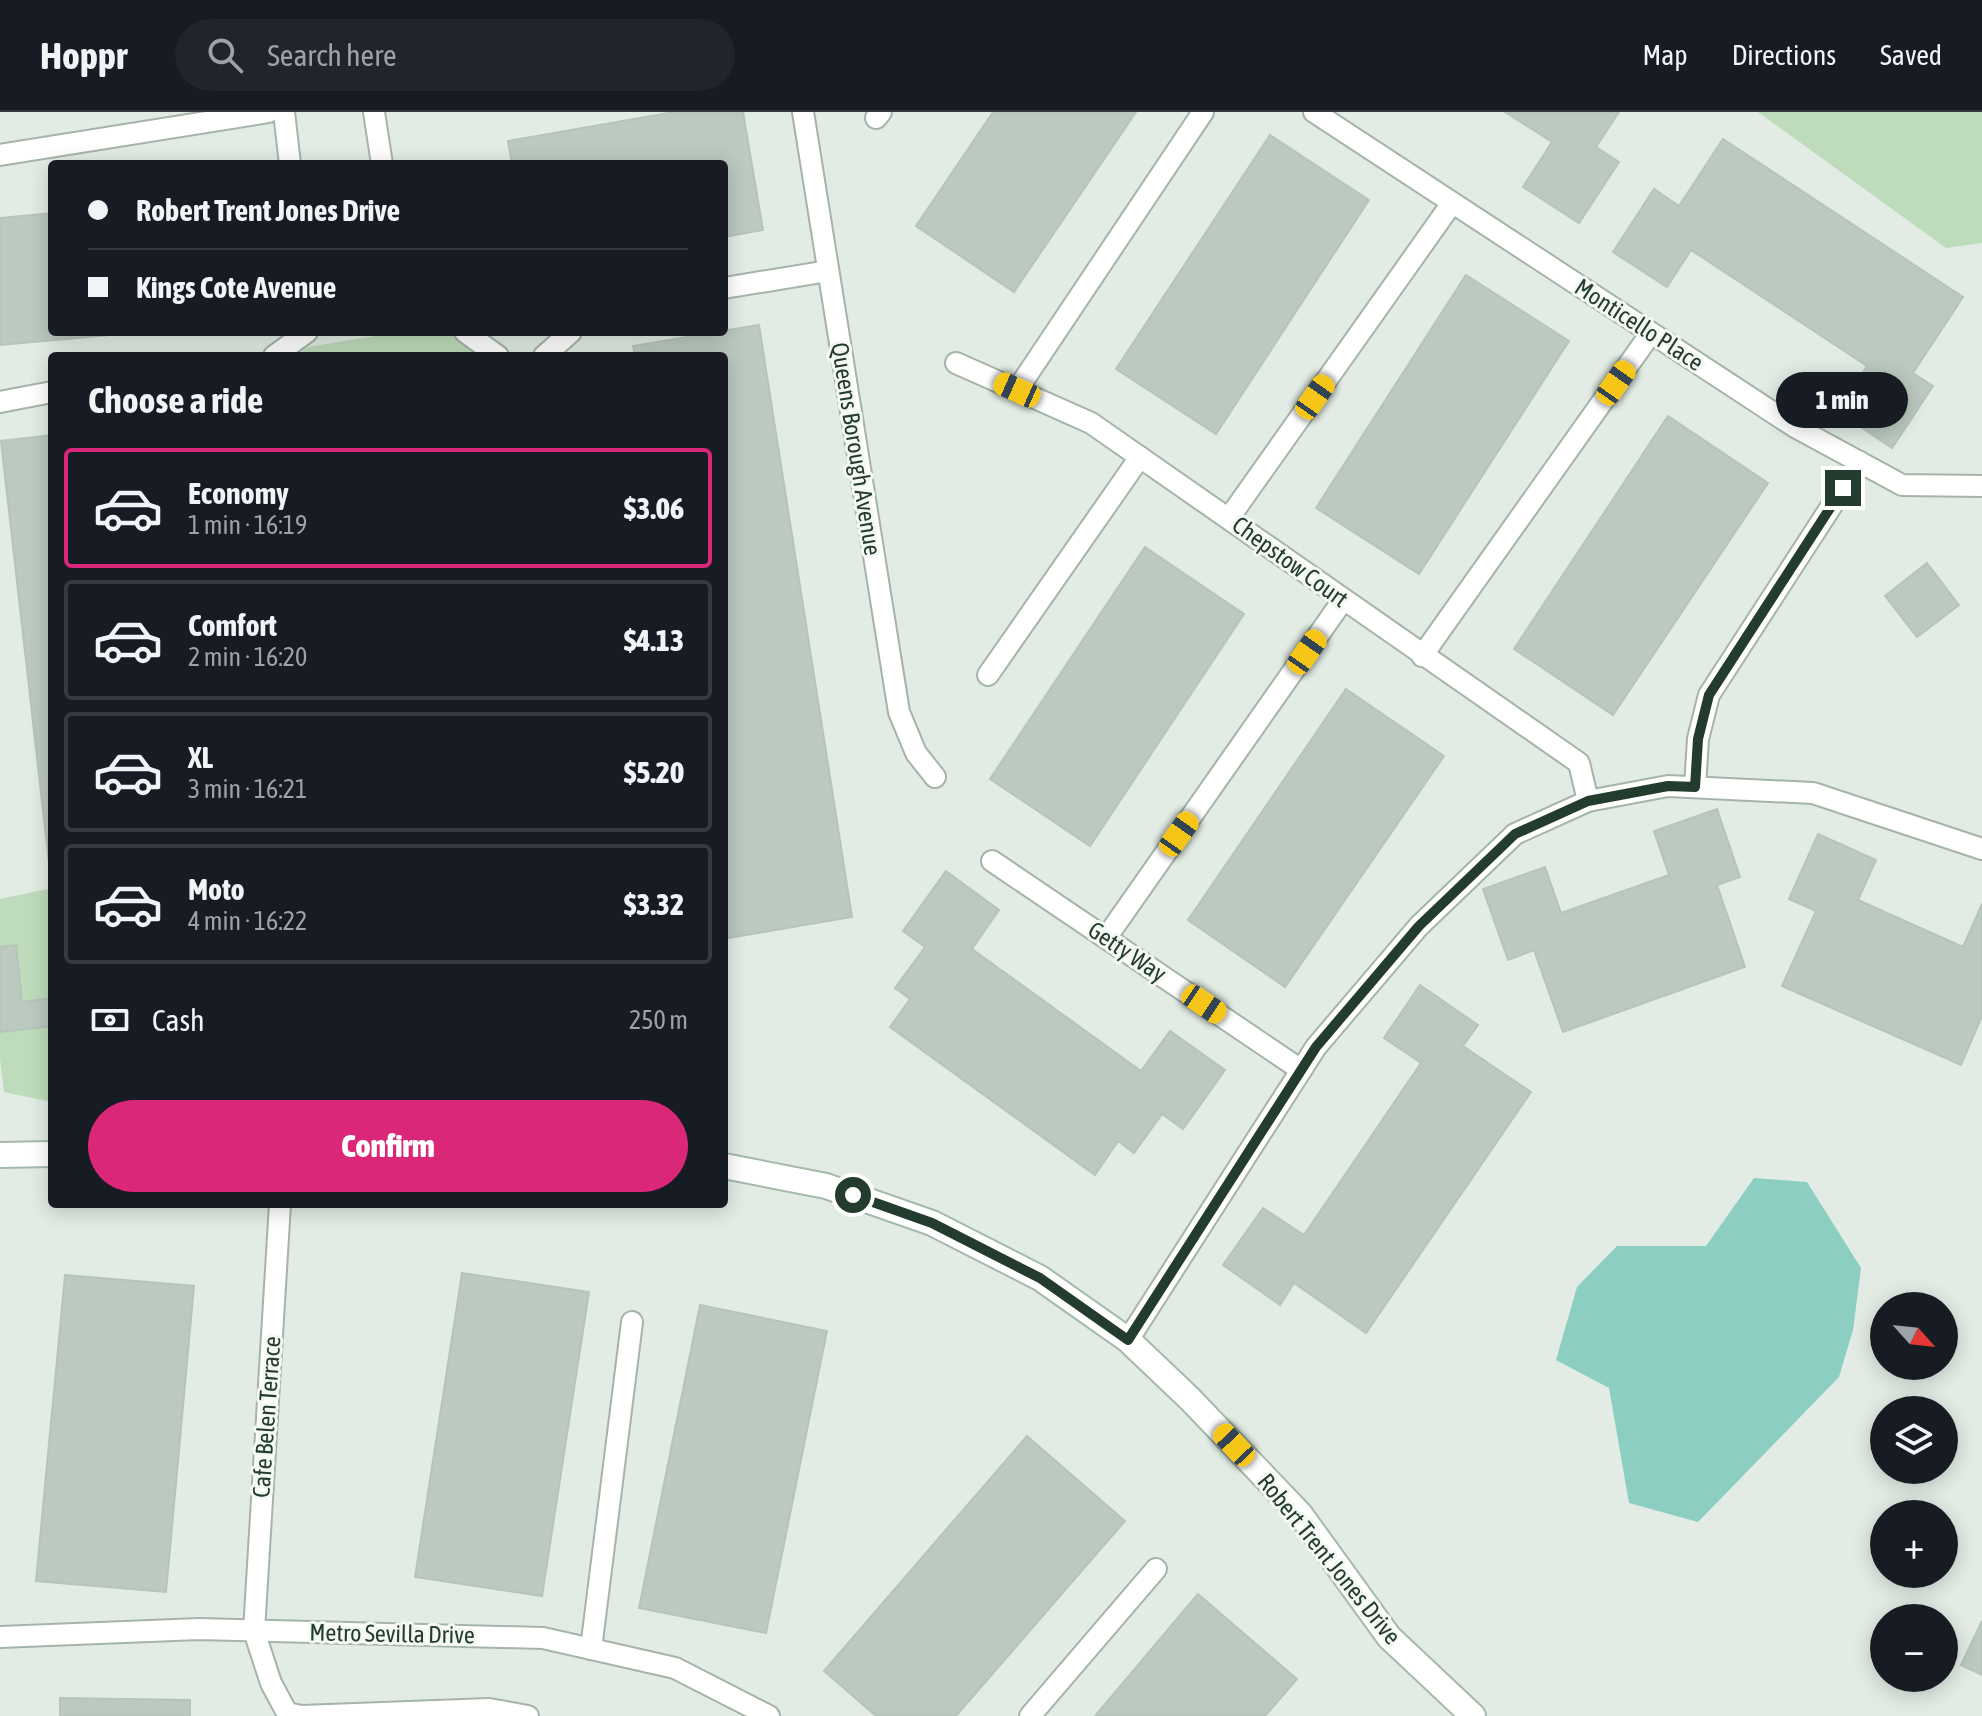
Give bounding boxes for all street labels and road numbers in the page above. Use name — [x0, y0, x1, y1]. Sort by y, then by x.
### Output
street label: Monticello Place — [1570, 273, 1708, 376]
street label: Queens Borough Avenue — [826, 341, 887, 557]
street label: Chepstow Court — [1227, 511, 1353, 613]
street label: Getty Way — [1083, 916, 1172, 988]
street label: Cafe Belen Terrace — [247, 1335, 286, 1499]
street label: Robert Trent Jones Drive — [1252, 1468, 1406, 1649]
street label: Metro Sevilla Drive — [309, 1619, 475, 1648]

